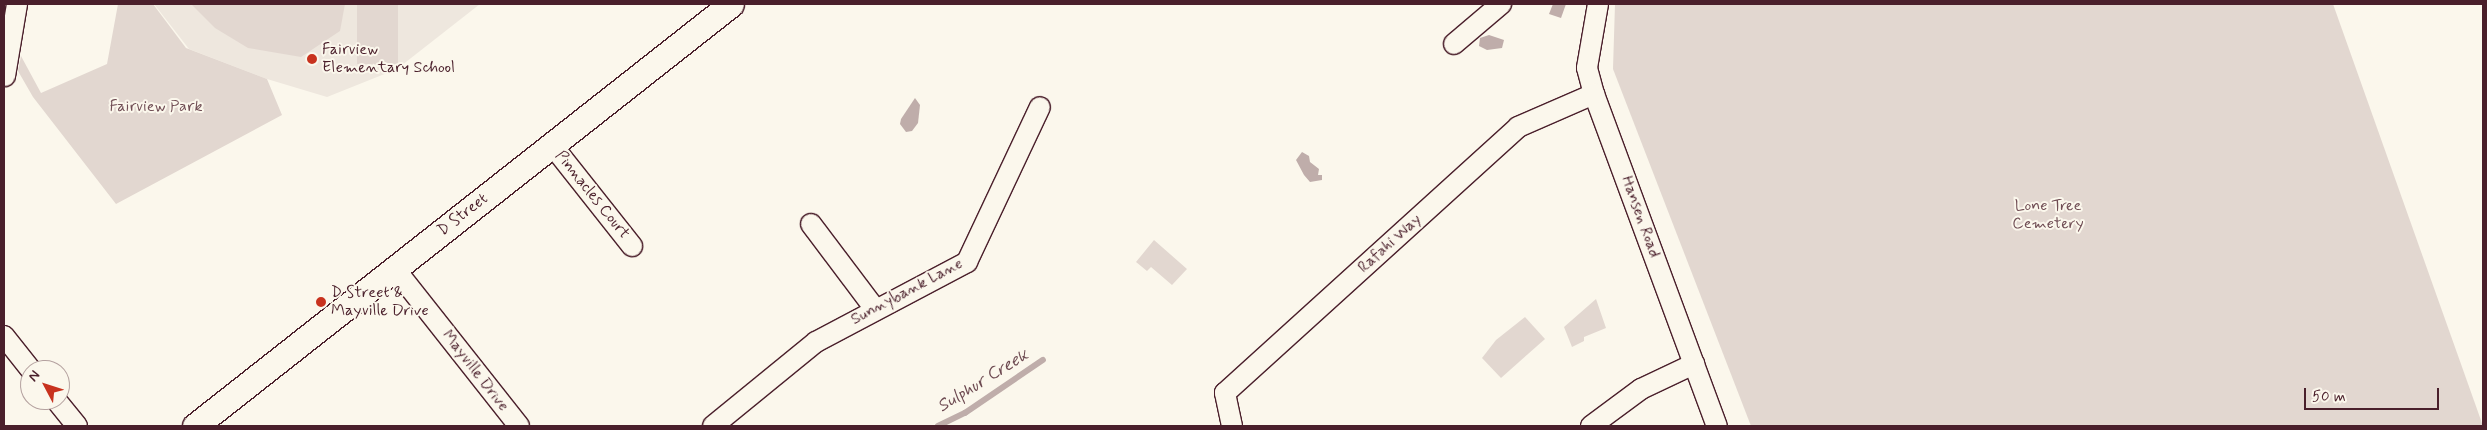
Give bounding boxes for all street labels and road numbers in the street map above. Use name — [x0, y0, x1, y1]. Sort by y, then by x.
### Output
street label: Pinnacles Court — [551, 147, 633, 243]
street label: Hansen Road — [1616, 173, 1664, 261]
street label: D Street — [433, 189, 493, 241]
street label: Rafahi Way — [1354, 211, 1426, 277]
street label: Sunnybank Lane — [849, 255, 965, 329]
street label: Mayville Drive — [438, 327, 512, 415]

